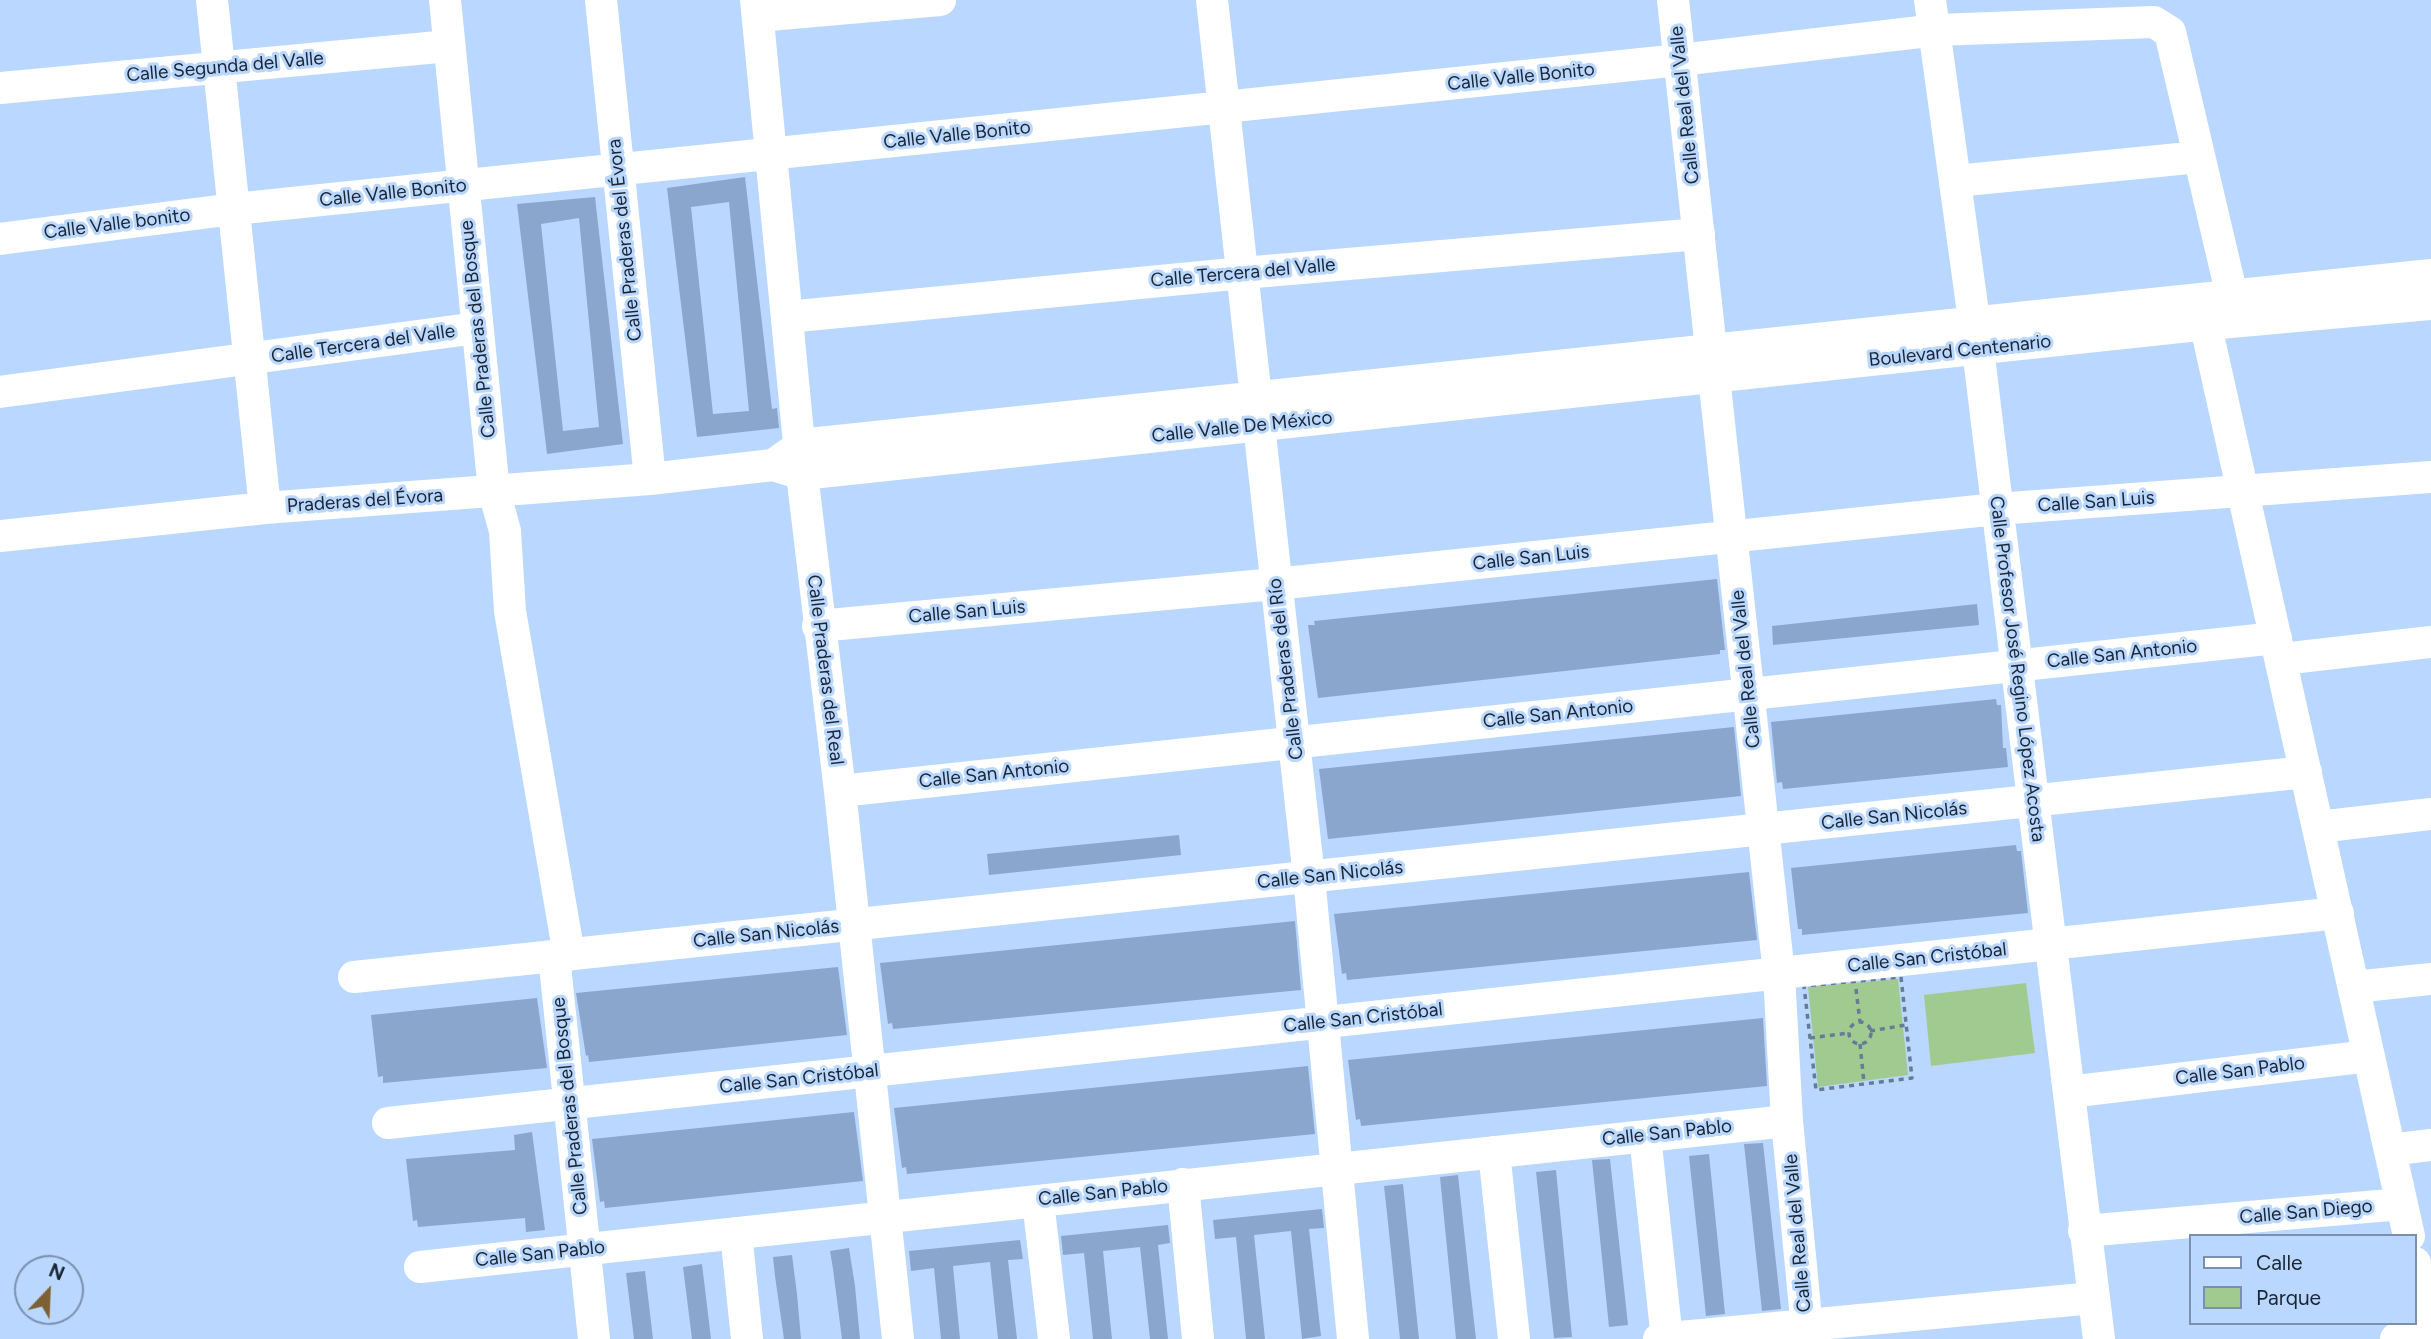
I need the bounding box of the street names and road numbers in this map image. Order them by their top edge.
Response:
street label: Calle Real del Valle [1665,25,1705,185]
street label: Calle Segunda del Valle [125,47,325,87]
street label: Calle Valle Bonito [1446,58,1596,96]
street label: Calle Valle Bonito [882,116,1032,154]
street label: Calle Praderas del Évora [603,138,647,342]
street label: Calle Valle Bonito [318,174,468,212]
street label: Calle Valle bonito [42,204,192,244]
street label: Calle Praderas del Bosque [455,219,501,439]
street label: Calle Tercera del Valle [1150,254,1336,292]
street label: Calle Tercera del Valle [270,320,456,368]
street label: Boulevard Centenario [1868,330,2052,372]
street label: Calle Valle De México [1151,406,1333,448]
street label: Praderas del Évora [286,484,444,518]
street label: Calle San Luis [2037,487,2155,517]
street label: Calle Profesor José Regino López Acosta [1984,495,2050,843]
street label: Calle San Luis [1472,541,1590,575]
street label: Calle Praderas del Real [802,574,848,766]
street label: Calle Praderas del Río [1264,577,1308,761]
street label: Calle Real del Valle [1726,589,1766,749]
street label: Calle San Luis [908,596,1026,628]
street label: Calle San Antonio [2046,635,2198,673]
street label: Calle San Antonio [1482,695,1634,733]
street label: Calle San Antonio [918,755,1070,793]
street label: Calle San Nicolás [1820,797,1968,835]
street label: Calle San Nicolás [1256,856,1404,894]
street label: Calle San Nicolás [692,915,840,953]
street label: Calle San Cristóbal [1846,938,2008,978]
street label: Calle Praderas del Bosque [547,996,593,1216]
street label: Calle San Cristóbal [1282,998,1444,1038]
street label: Calle San Pablo [2174,1052,2306,1090]
street label: Calle San Cristóbal [718,1059,880,1099]
street label: Calle San Pablo [1601,1115,1733,1151]
street label: Calle Real del Valle [1780,1153,1816,1313]
street label: Calle San Pablo [1037,1175,1169,1211]
street label: Calle San Diego [2239,1195,2373,1229]
street label: Calle San Pablo [474,1236,606,1272]

